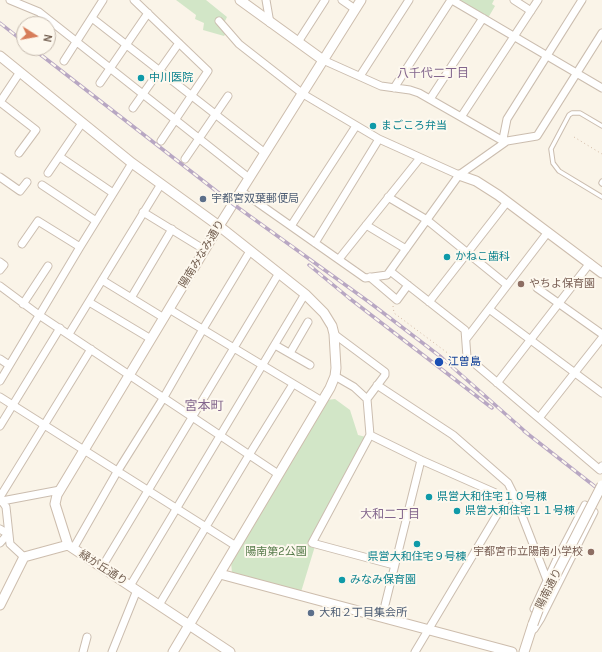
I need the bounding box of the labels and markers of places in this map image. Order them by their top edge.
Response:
place label: 中川医院 [149,71,193,85]
marker: 中川医院 [136,73,146,83]
place label: まごころ弁当 [381,119,447,133]
marker: まごころ弁当 [368,121,378,131]
place label: 宇都宮双葉郵便局 [211,192,299,206]
marker: 宇都宮双葉郵便局 [198,194,208,204]
place label: かねこ歯科 [455,250,510,264]
marker: かねこ歯科 [442,252,452,262]
place label: やちよ保育園 [529,277,595,291]
marker: やちよ保育園 [516,279,526,289]
place label: 江曽島 [448,355,481,369]
marker: 江曽島 [433,356,445,368]
place label: 県営大和住宅１０号棟 [437,490,547,504]
marker: 県営大和住宅１０号棟 [424,492,434,502]
place label: 県営大和住宅１１号棟 [465,504,575,518]
marker: 県営大和住宅１１号棟 [452,506,462,516]
marker: 県営大和住宅９号棟 [412,539,422,549]
place label: 宇都宮市立陽南小学校 [473,545,583,559]
marker: 宇都宮市立陽南小学校 [586,547,596,557]
place label: 県営大和住宅９号棟 [368,550,466,564]
place label: みなみ保育園 [350,573,416,587]
marker: みなみ保育園 [337,575,347,585]
place label: 大和２丁目集会所 [319,606,407,620]
marker: 大和２丁目集会所 [306,608,316,618]

